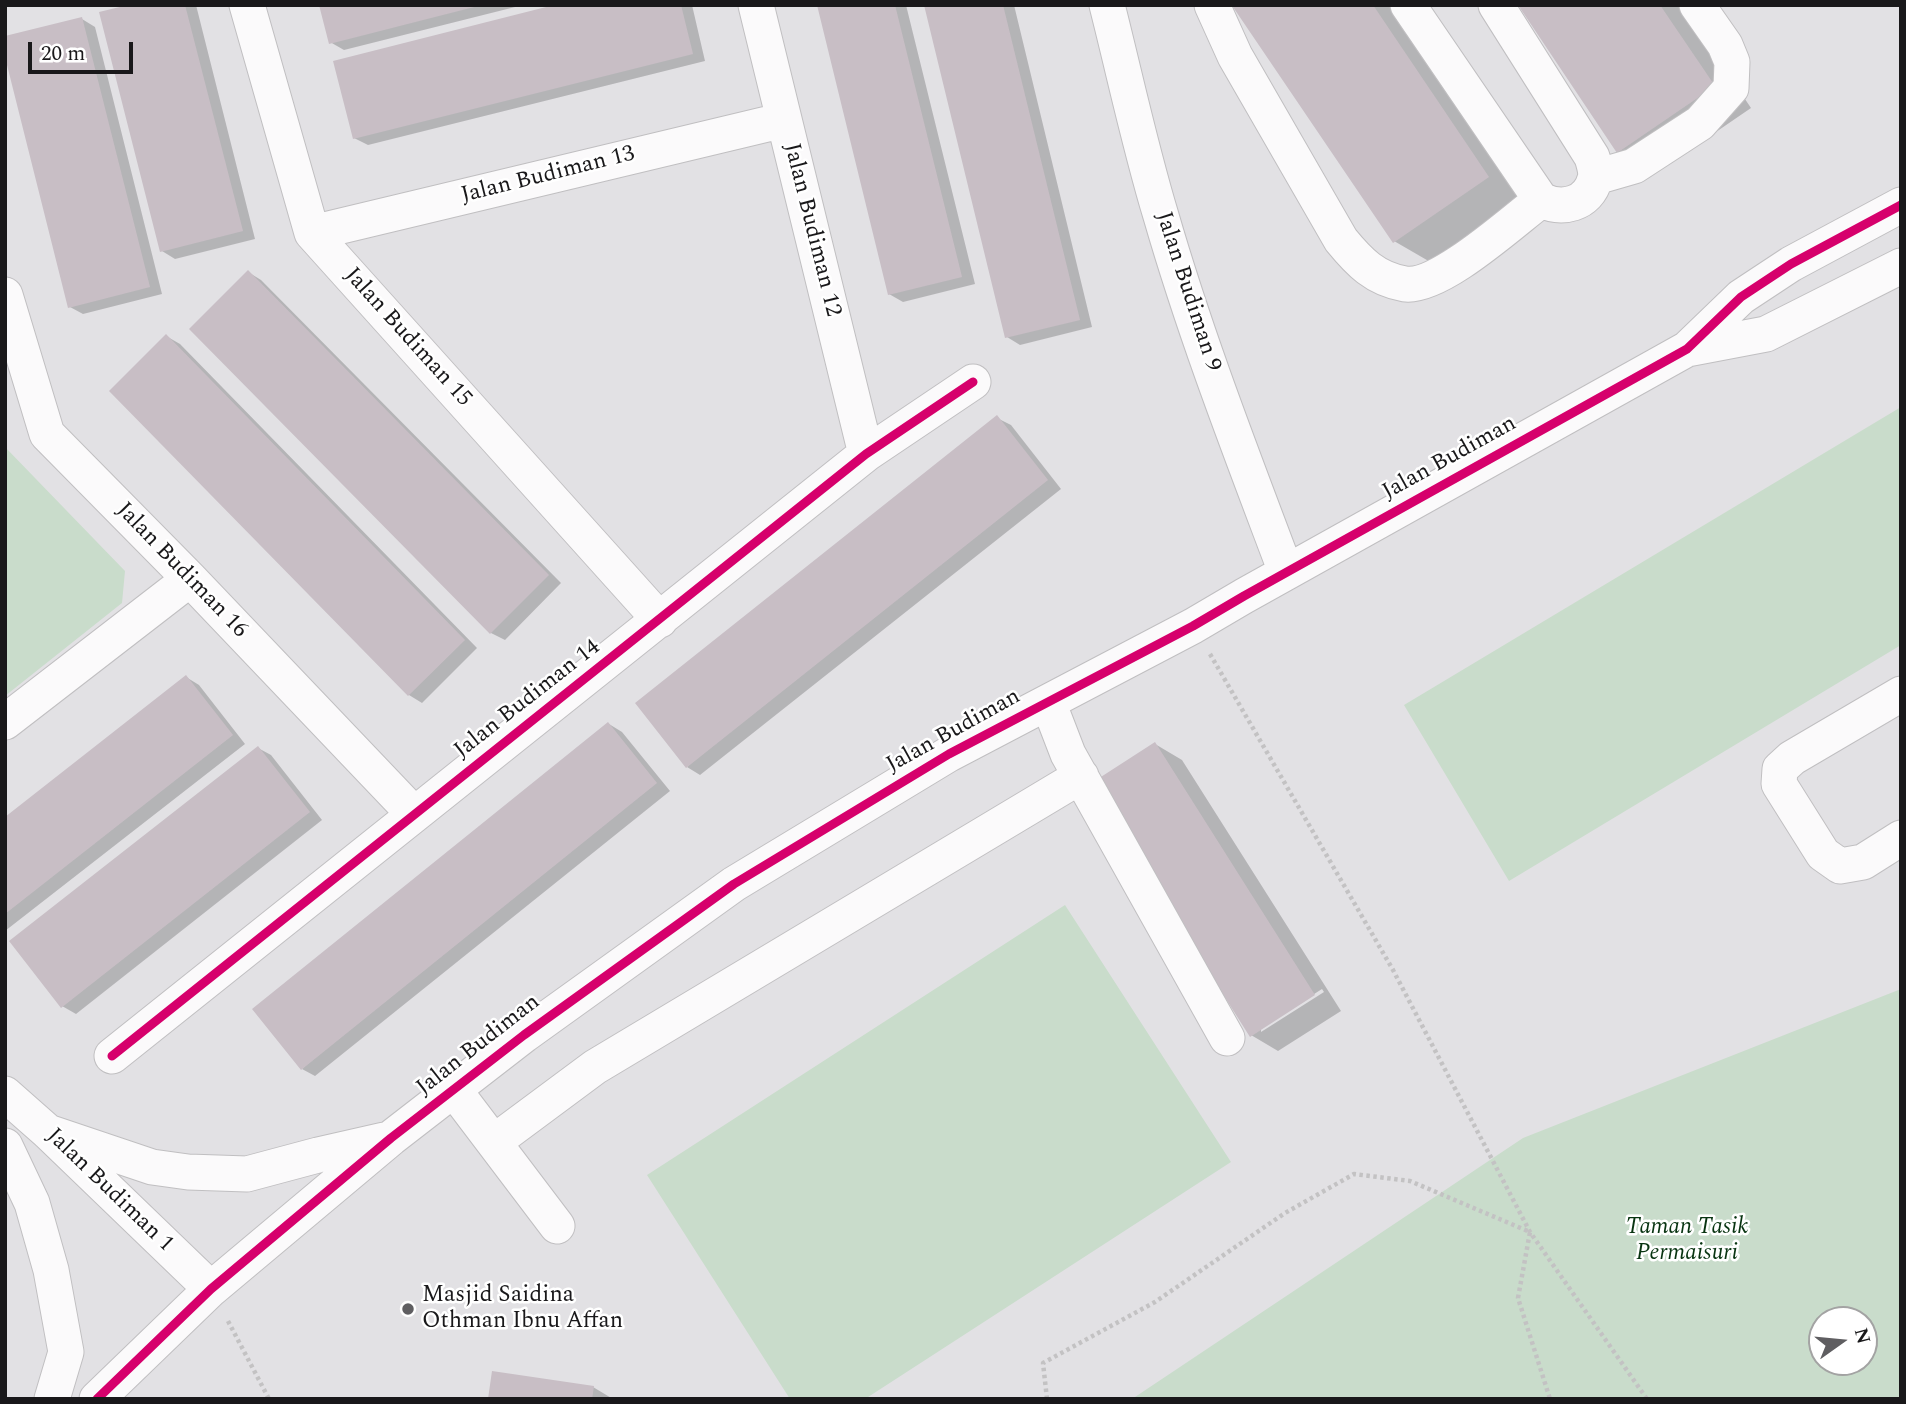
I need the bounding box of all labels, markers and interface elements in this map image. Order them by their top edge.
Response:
scale bar [32,28,136,72]
text: 20 m [41,38,85,70]
street label: Jalan Budiman 12 [776,140,846,320]
street label: Jalan Budiman 13 [458,141,638,211]
street label: Jalan Budiman 9 [1148,209,1226,375]
street label: Jalan Budiman 15 [337,263,477,413]
street label: Jalan Budiman [1378,411,1522,507]
street label: Jalan Budiman 16 [109,498,253,644]
street label: Jalan Budiman 14 [449,634,607,766]
street label: Jalan Budiman [882,684,1026,780]
street label: Jalan Budiman [412,989,546,1103]
street label: Jalan Budiman 1 [40,1123,178,1259]
park label: Taman Tasik Permaisuri [1626,1214,1748,1268]
place label: Masjid Saidina Othman Ibnu Affan [422,1282,623,1336]
marker: Masjid Saidina Othman Ibnu Affan [400,1301,416,1317]
north arrow [1808,1306,1878,1376]
text: N [1846,1325,1878,1347]

